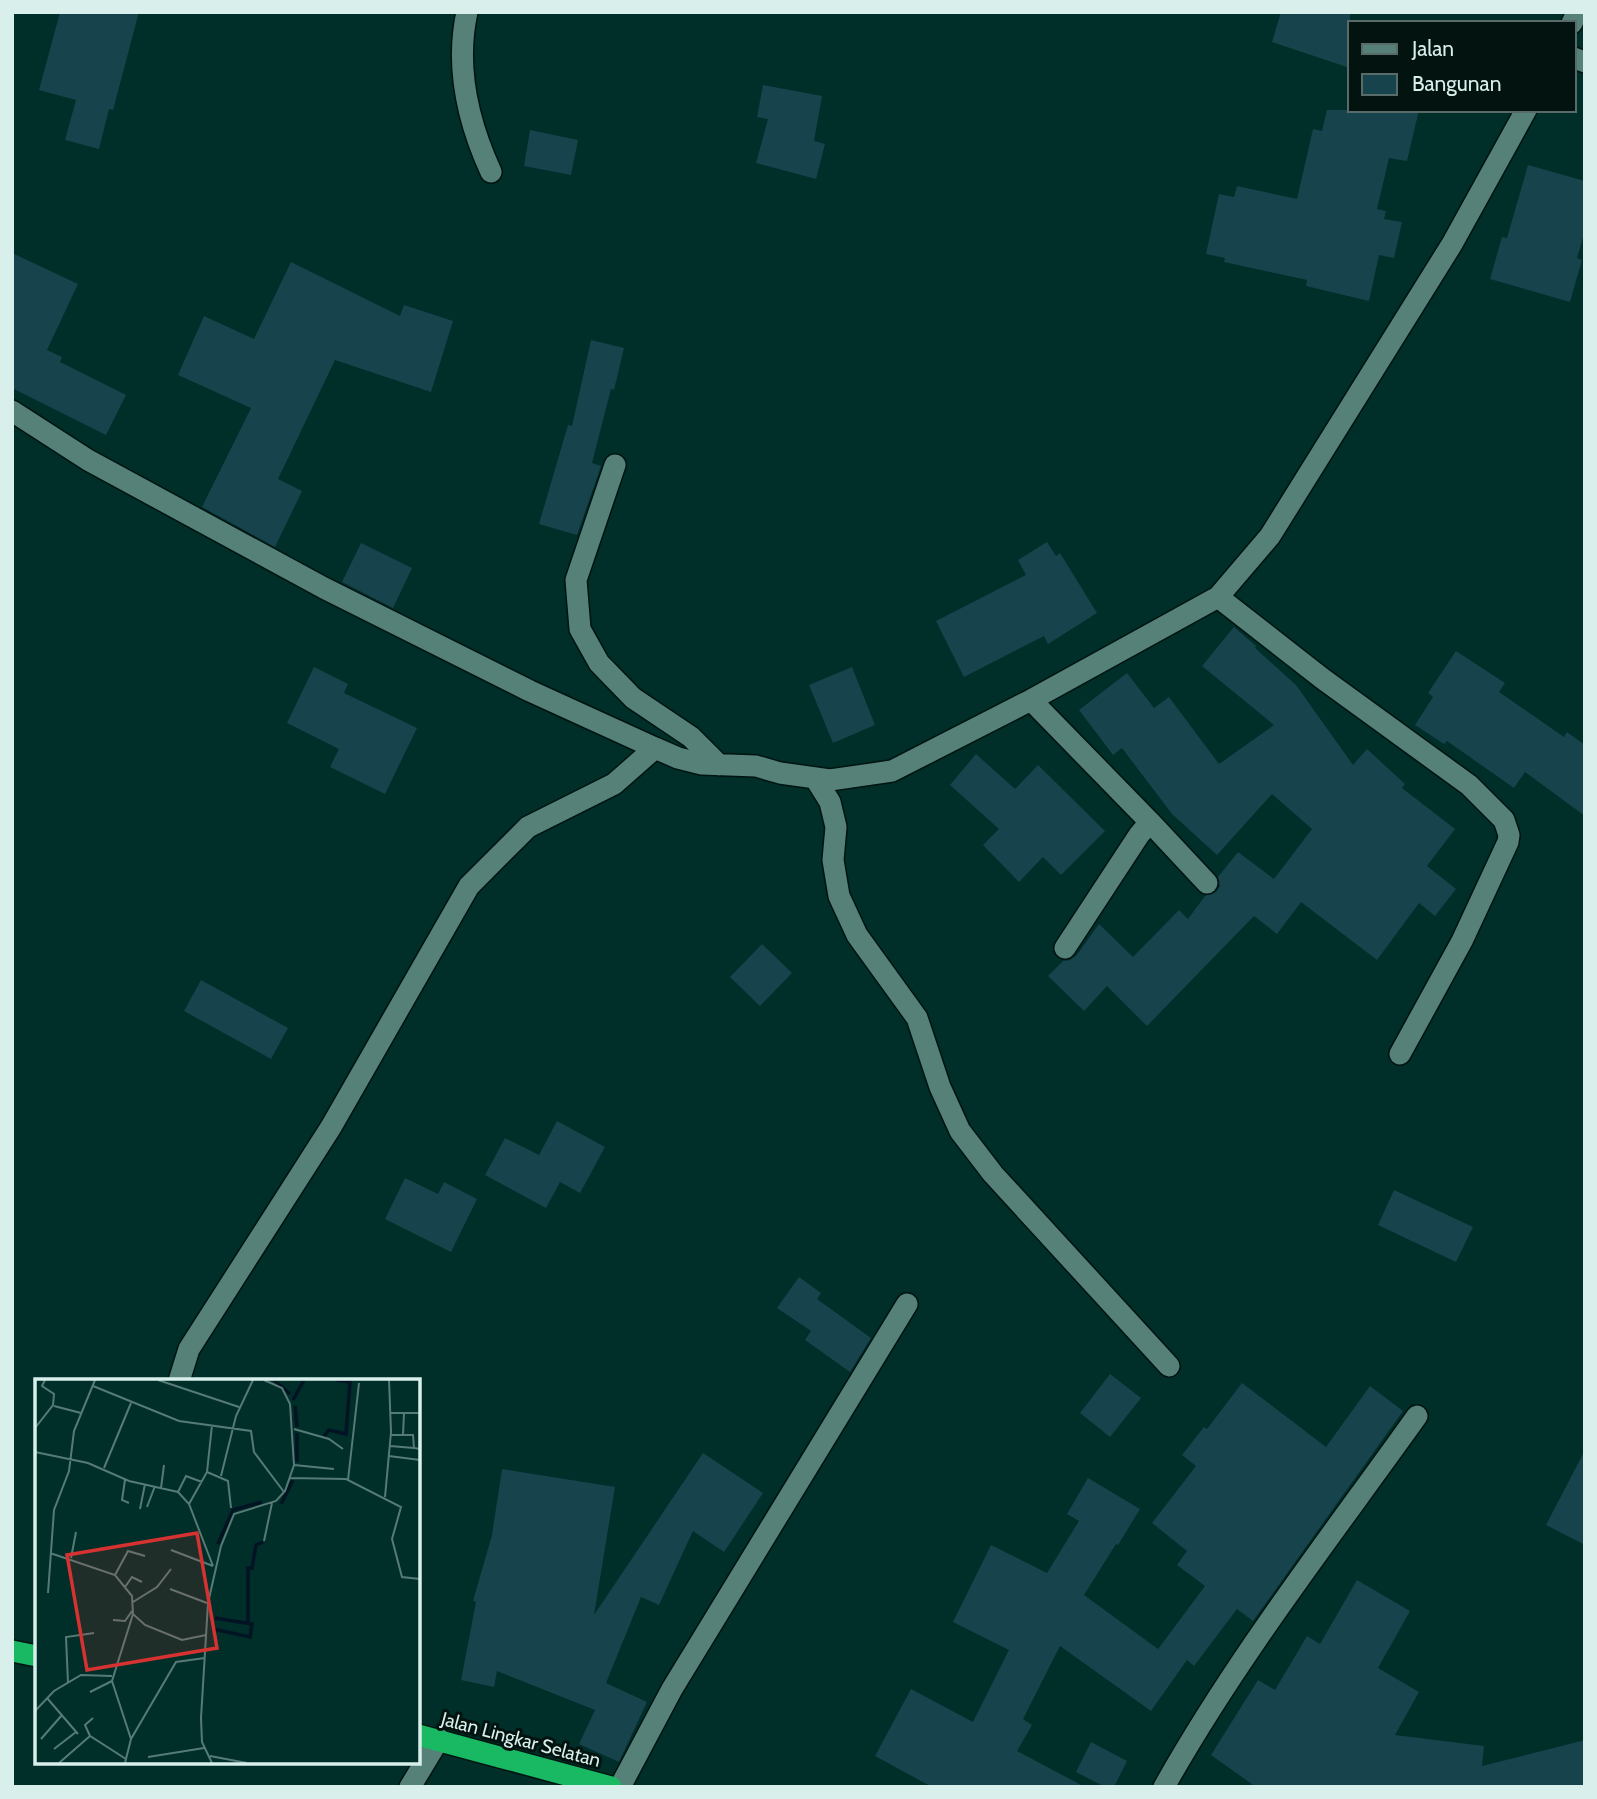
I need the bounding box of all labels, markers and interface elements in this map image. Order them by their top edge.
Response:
legend [1348,21,1576,112]
text: Jalan [1411,36,1454,61]
text: Bangunan [1412,71,1501,96]
inset map [35,1379,420,1764]
street label: Jalan Lingkar Selatan [438,1707,603,1772]

